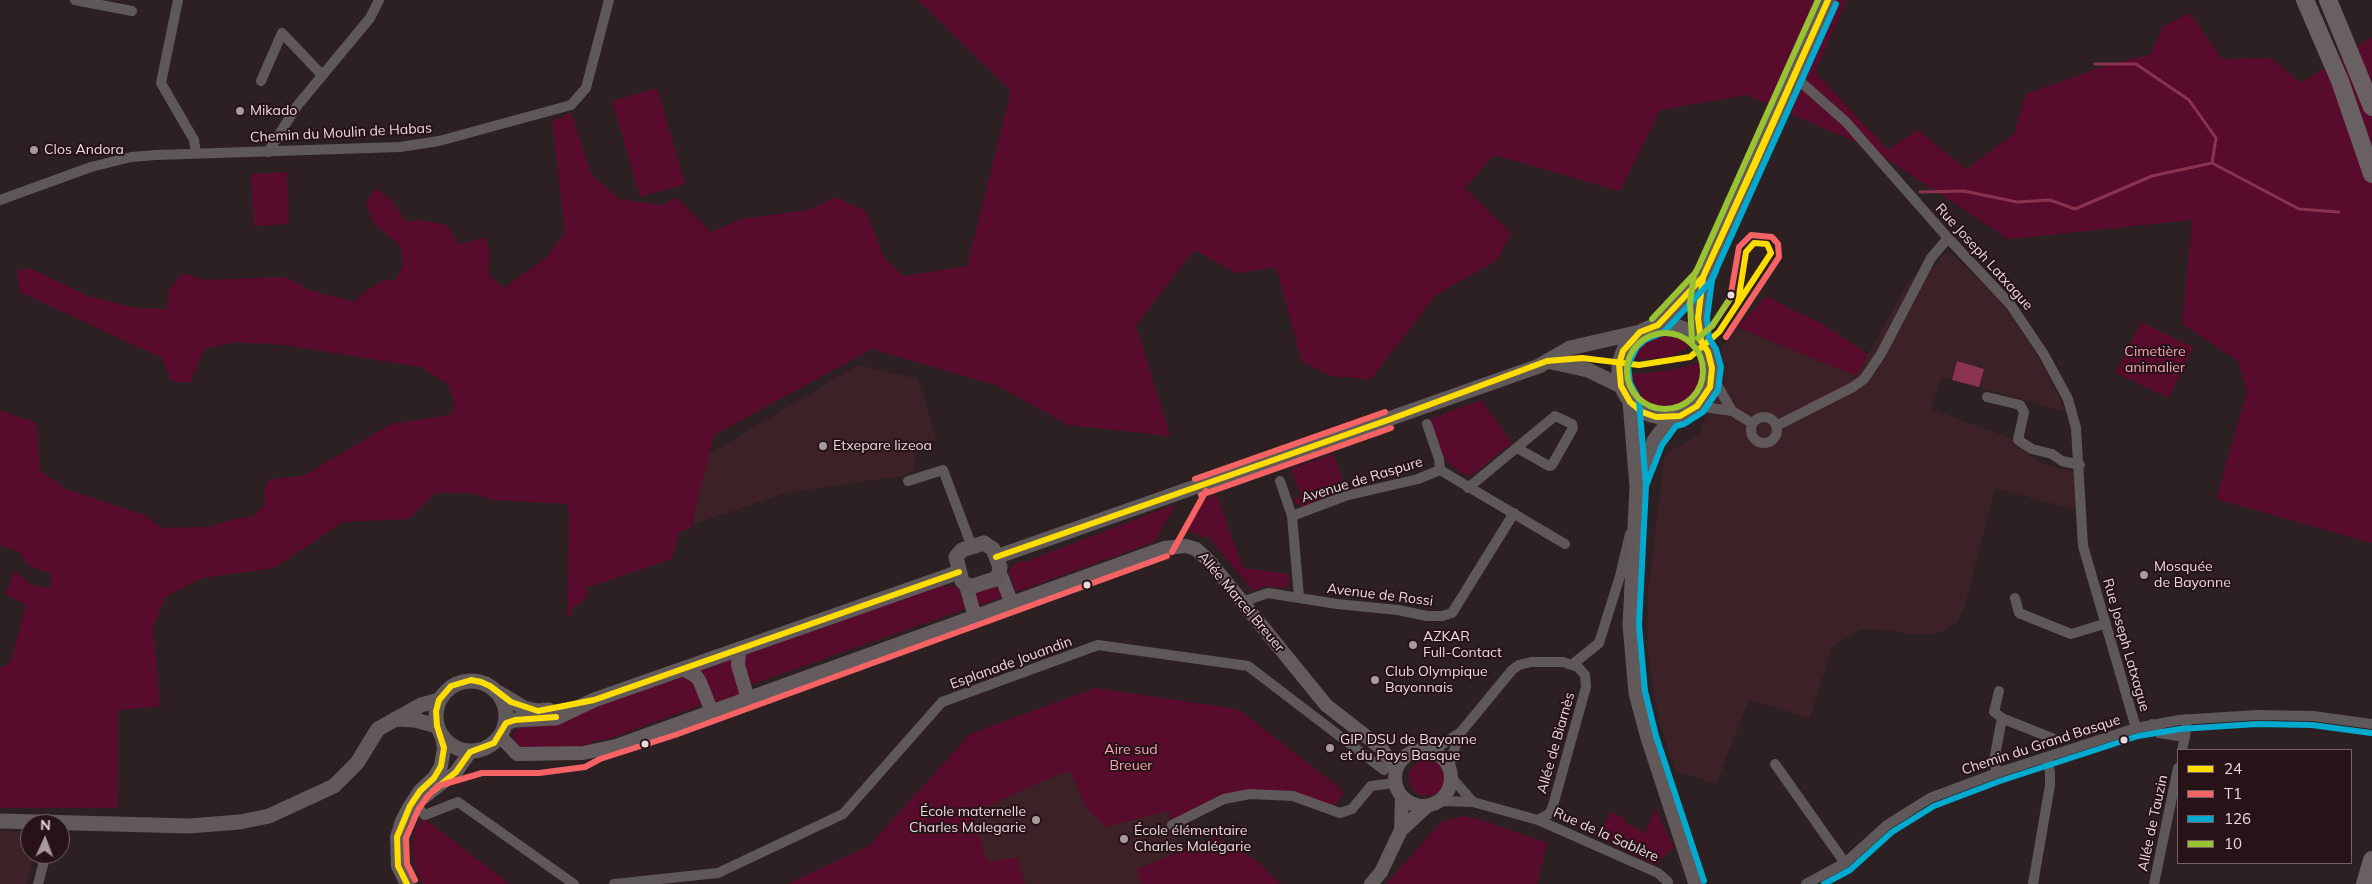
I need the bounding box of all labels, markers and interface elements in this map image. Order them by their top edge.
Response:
place label: Mikado [250,103,297,119]
marker: Mikado [234,105,246,117]
street label: Chemin du Moulin de Habas [250,120,432,146]
place label: Clos Andora [44,142,124,158]
marker: Clos Andora [28,144,40,156]
street label: Rue Joseph Latxague [1932,200,2036,314]
unlabelled marker [1726,290,1736,300]
park label: Cimetière animalier [2124,344,2186,377]
place label: Etxepare lizeoa [833,438,932,454]
marker: Etxepare lizeoa [817,440,829,452]
street label: Avenue de Raspure [1299,454,1425,506]
street label: Allée Marcel Breuer [1194,549,1288,655]
place label: Mosquée de Bayonne [2154,559,2231,592]
marker: Mosquée de Bayonne [2138,569,2150,581]
street label: Rue Joseph Latxague [2099,577,2153,713]
unlabelled marker [1082,580,1092,590]
street label: Avenue de Rossi [1326,580,1434,610]
place label: AZKAR Full-Contact [1423,629,1502,662]
street label: Esplanade Jouandin [948,633,1074,693]
marker: AZKAR Full-Contact [1407,639,1419,651]
place label: Club Olympique Bayonnais [1385,664,1488,696]
marker: Club Olympique Bayonnais [1369,674,1381,686]
street label: Allée de Biarnès [1534,690,1578,796]
street label: Chemin du Grand Basque [1960,711,2122,779]
place label: GIP DSU de Bayonne et du Pays Basque [1340,732,1477,764]
unlabelled marker [2119,735,2129,745]
unlabelled marker [640,739,650,749]
park label: Aire sud Breuer [1104,742,1158,774]
marker: GIP DSU de Bayonne et du Pays Basque [1324,742,1336,754]
legend [2177,749,2352,864]
text: 24 [2224,759,2242,778]
street label: Allée de Tauzin [2135,773,2171,873]
text: T1 [2224,784,2242,803]
place label: École maternelle Charles Malegarie [909,804,1026,836]
street label: Rue de la Sablère [1551,804,1661,866]
text: 126 [2224,809,2251,828]
north arrow [20,814,70,864]
marker: École maternelle Charles Malegarie [1030,814,1042,826]
text: N [40,816,51,834]
place label: École élémentaire Charles Malégarie [1134,823,1251,856]
marker: École élémentaire Charles Malégarie [1118,833,1130,845]
text: 10 [2224,834,2242,853]

